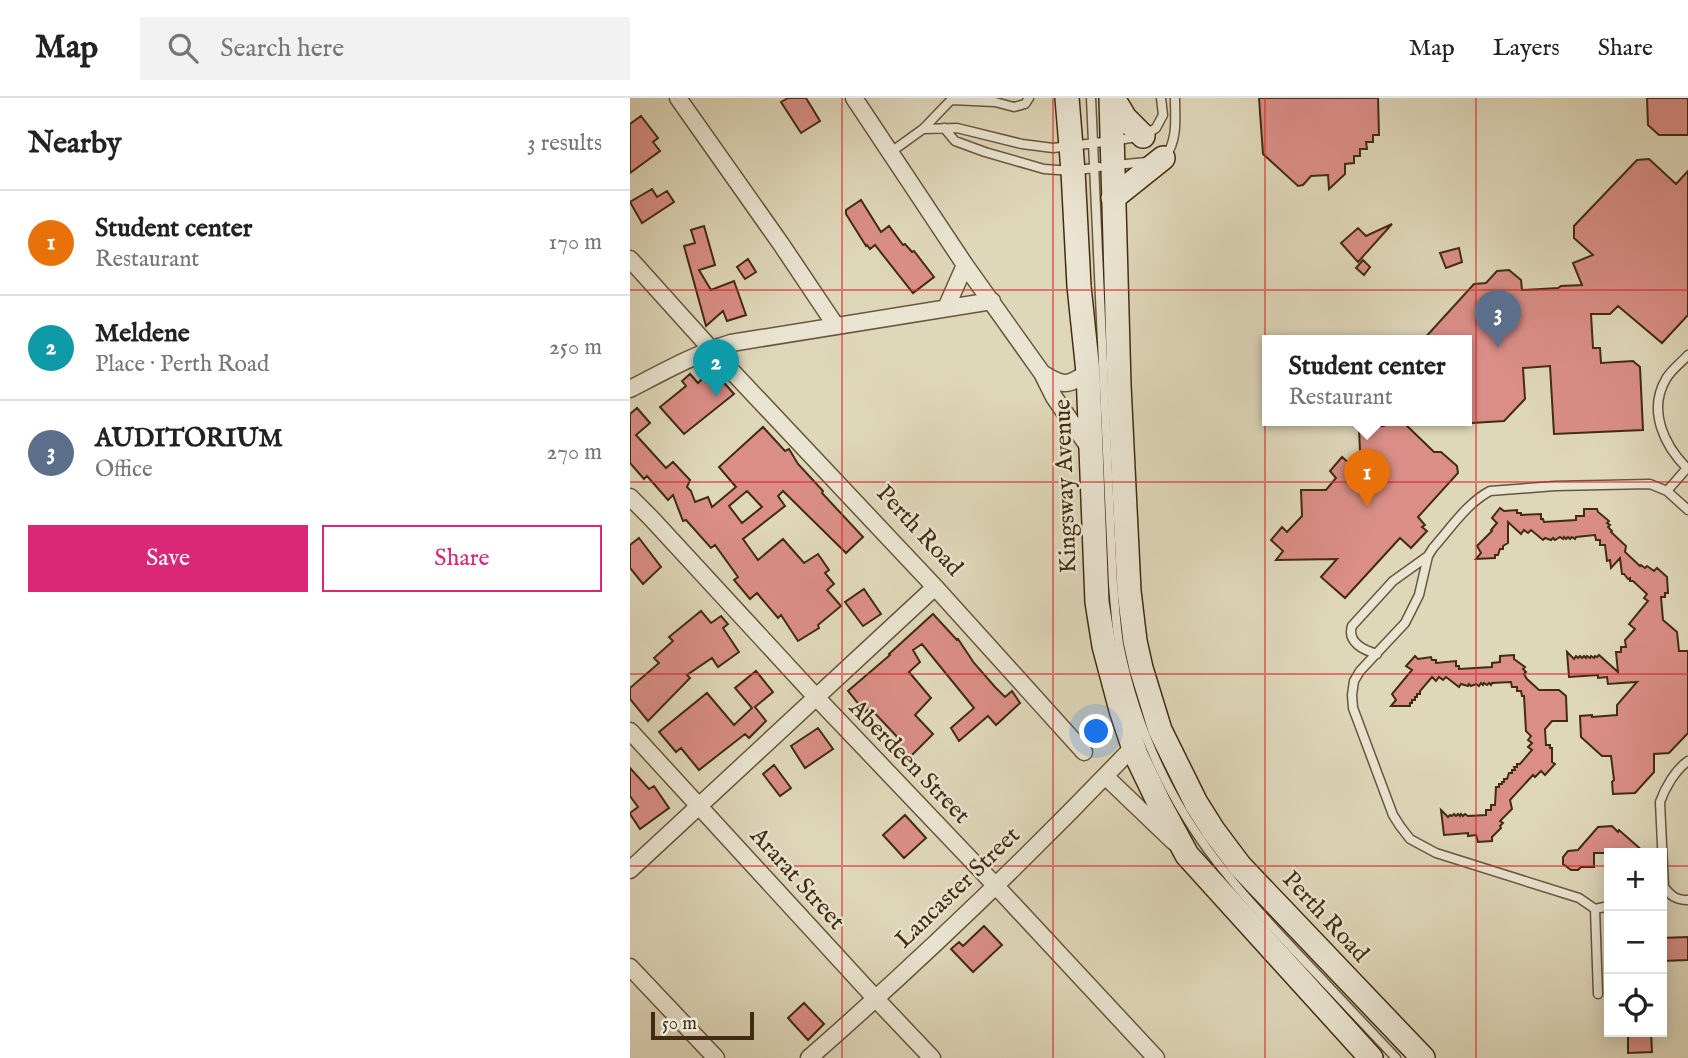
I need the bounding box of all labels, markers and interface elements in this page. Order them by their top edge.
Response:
search box [140,17,630,80]
text: Map [35,27,98,69]
icon: search [164,29,202,67]
text: Search here [220,32,344,65]
text: Map [1409,33,1455,64]
text: Layers [1493,33,1560,64]
text: Share [1598,33,1653,64]
text: Nearby [28,125,121,163]
text: 3 results [527,129,602,158]
text: Student center [95,212,252,245]
text: 1 [47,228,55,257]
text: 170 m [549,228,602,257]
text: Restaurant [95,245,199,274]
pin: 3 [1475,290,1521,348]
text: Meldene [95,317,190,350]
text: 2 [46,333,56,362]
text: 250 m [549,333,602,362]
popup [1262,335,1472,426]
pin: 2 [693,339,739,397]
text: Place · Perth Road [95,350,269,379]
text: Student center [1288,350,1446,383]
text: Restaurant [1288,383,1393,412]
street label: Kingsway Avenue [1047,398,1085,574]
text: AUDITORIUM [95,422,283,455]
text: 3 [47,438,55,467]
text: 270 m [547,438,602,467]
pin: 1 [1344,449,1390,507]
text: Office [95,455,152,484]
street label: Perth Road [869,479,969,583]
button: Save [28,525,308,592]
button: Share [322,525,602,592]
street label: Aberdeen Street [841,692,976,831]
your location [1079,714,1113,748]
street label: Ararat Street [742,820,851,937]
street label: Lancaster Street [889,820,1027,956]
map controls [1604,848,1667,1037]
button: + [1604,848,1667,911]
street label: Perth Road [1275,865,1375,969]
button: − [1604,911,1667,974]
button: locate [1604,974,1667,1037]
scale bar [651,1009,754,1041]
text: 50 m [662,1012,697,1036]

